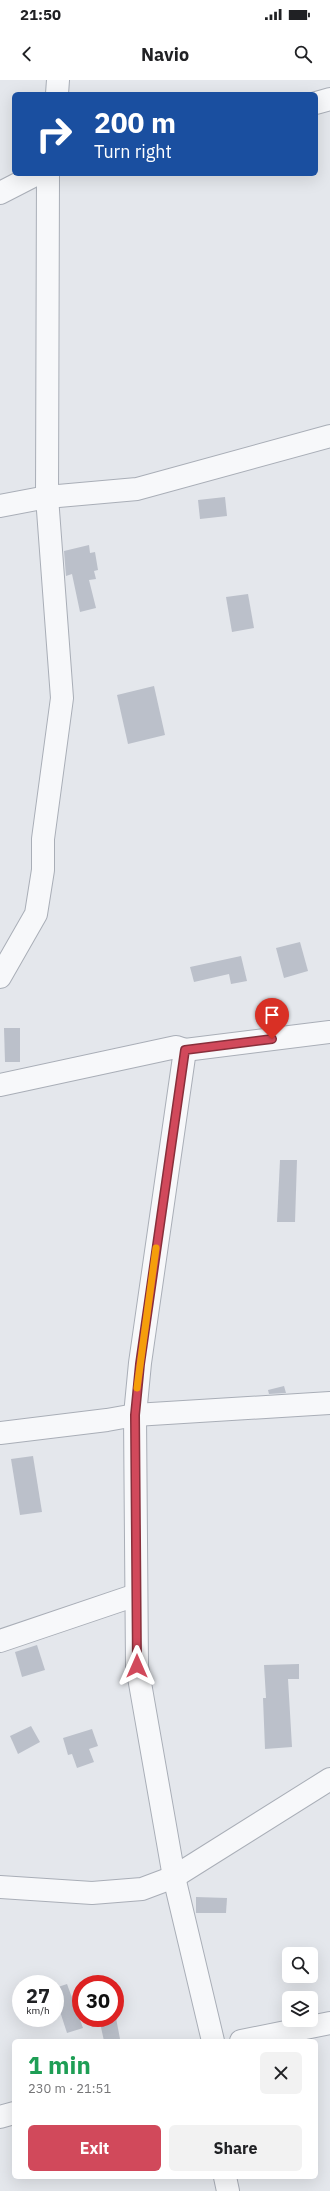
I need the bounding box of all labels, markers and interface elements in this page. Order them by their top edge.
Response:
text: 21:50 [20,5,61,24]
icon: back [16,43,38,65]
text: Navio [141,43,189,66]
icon: search [292,43,314,65]
text: 200 m [94,104,176,141]
icon: right [28,108,80,160]
text: Turn right [94,140,172,163]
pin [255,998,289,1039]
icon: arrive [261,1004,283,1026]
position arrow [116,1645,158,1687]
map controls [282,1947,318,2027]
button: search [282,1947,318,1983]
speed limit sign: 30 [72,1975,124,2027]
text: 27 [26,1982,50,2009]
button: layers [282,1991,318,2027]
text: km/h [26,2004,50,2017]
text: 1 min [28,2049,91,2081]
button: close [260,2052,302,2094]
text: 230 m · 21:51 [28,2080,111,2097]
button: Exit [28,2125,161,2171]
button: Share [169,2125,302,2171]

